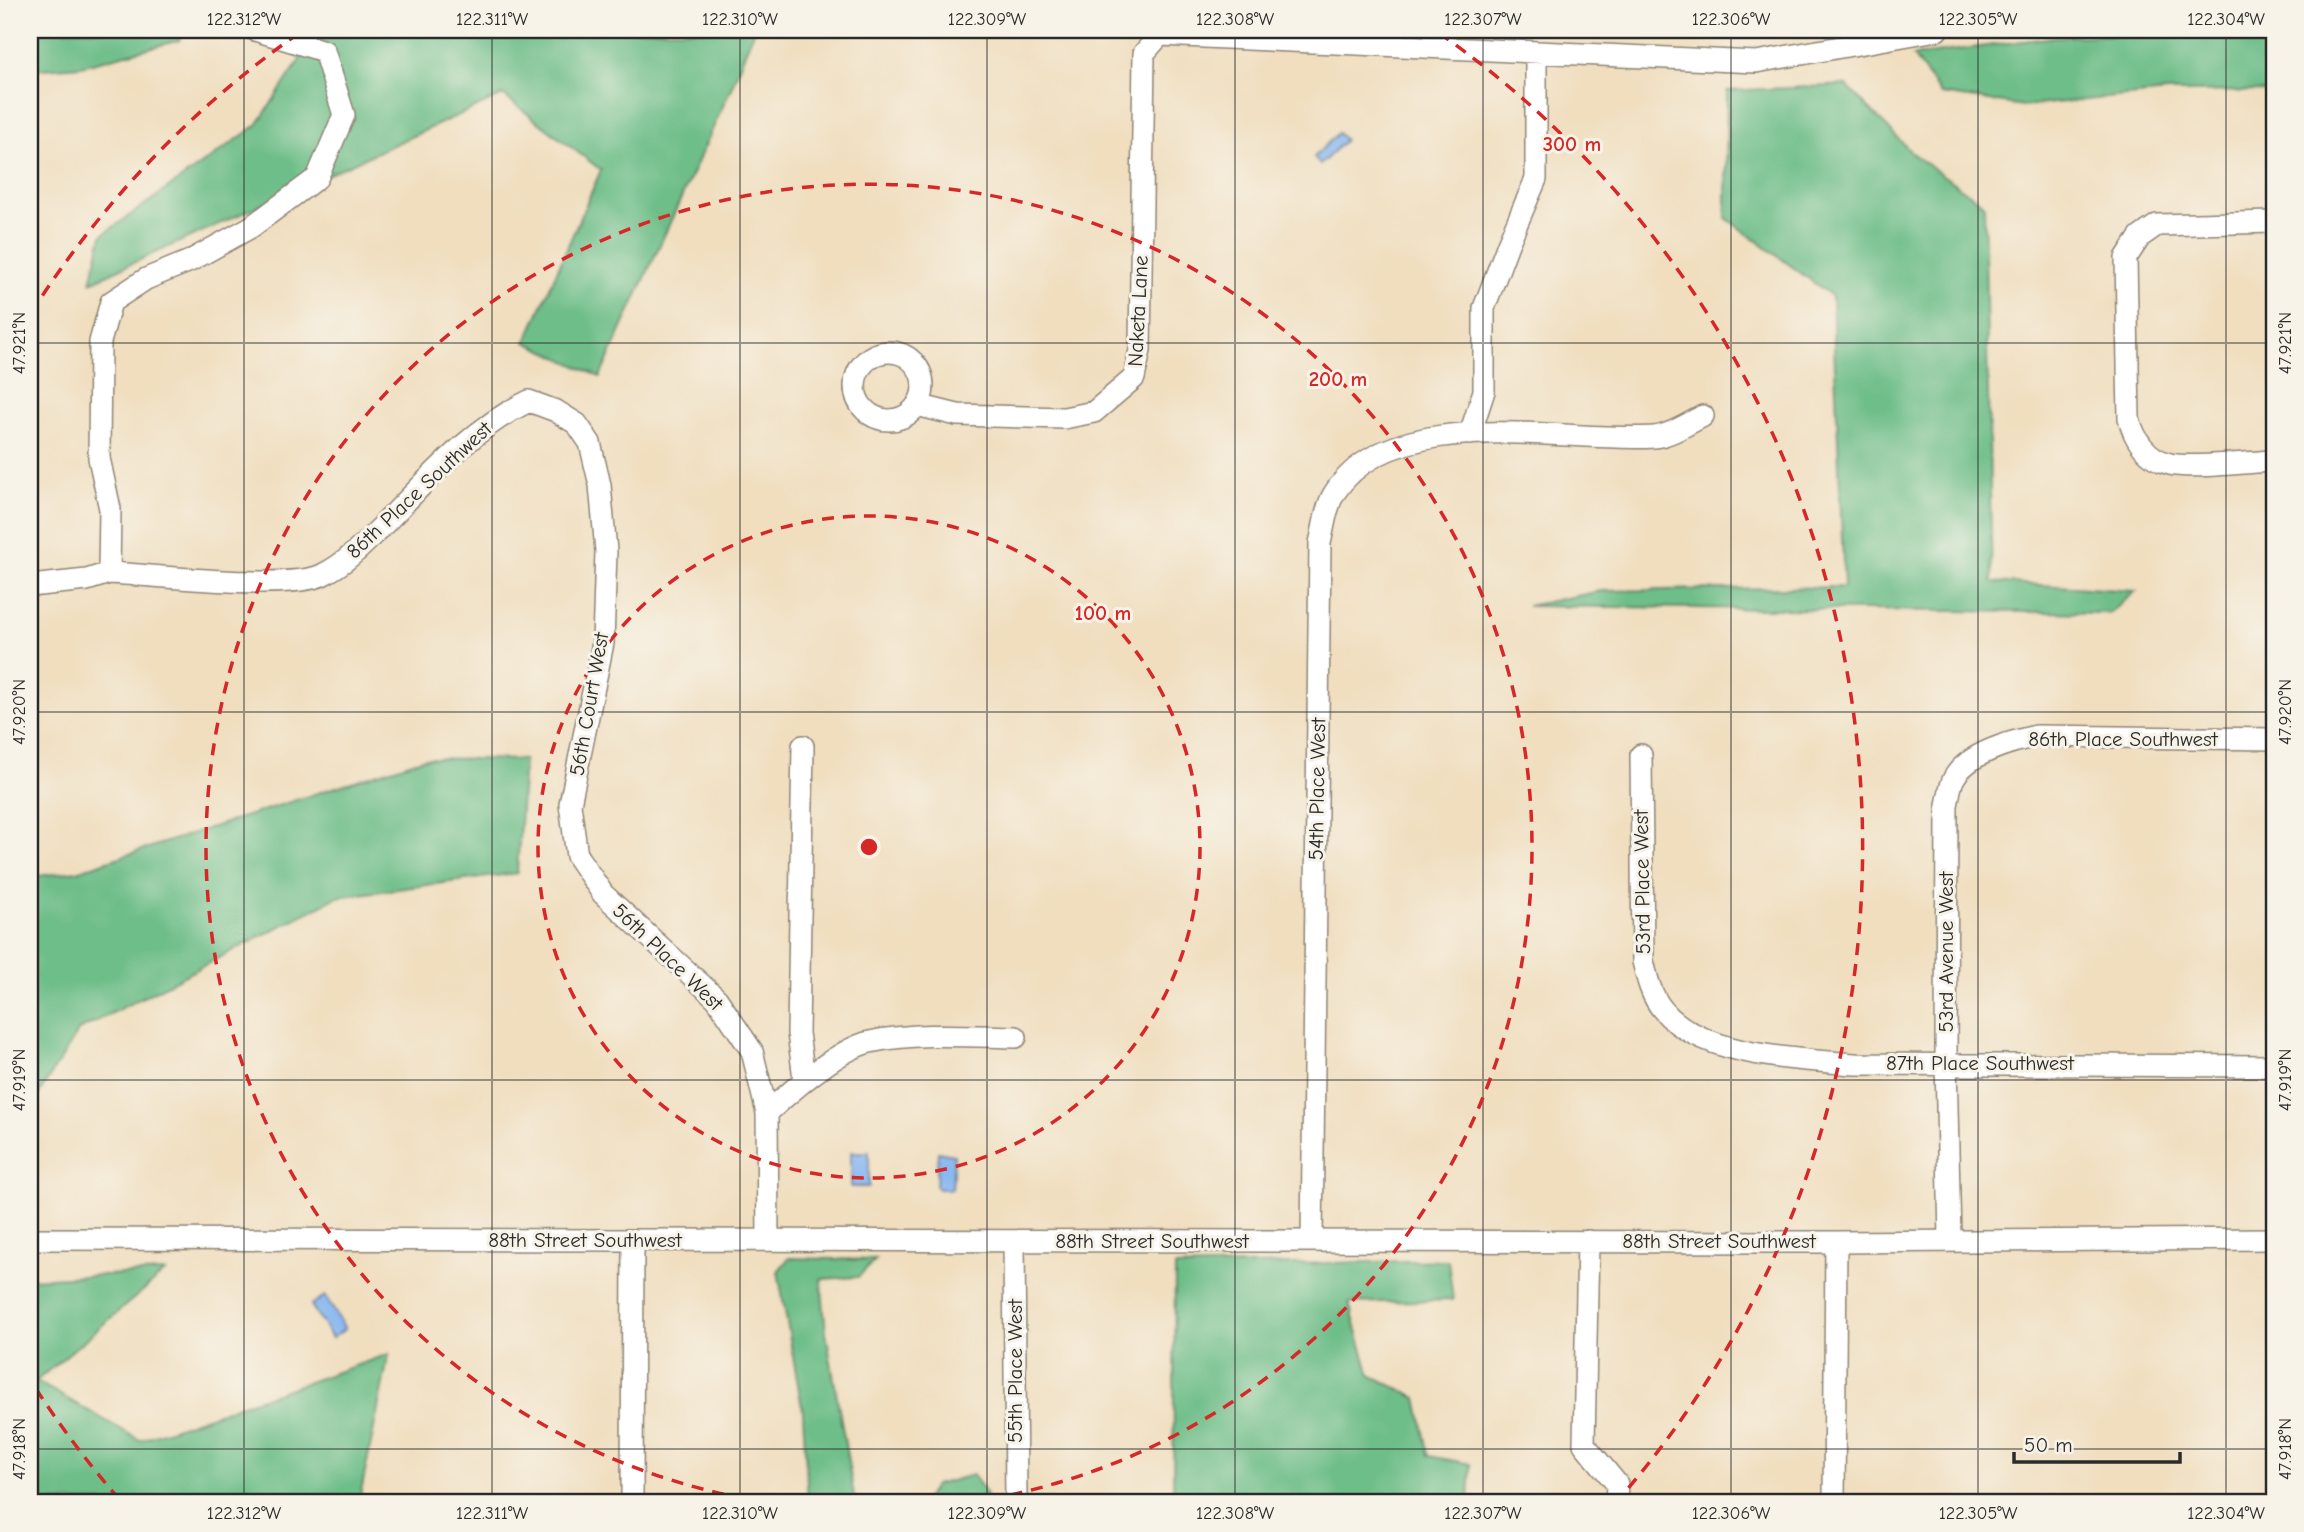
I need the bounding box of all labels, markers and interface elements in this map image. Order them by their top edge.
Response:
text: 122.312°W [207,9,282,30]
text: 122.311°W [456,9,528,30]
text: 122.310°W [702,9,778,30]
text: 122.309°W [948,9,1027,30]
text: 122.308°W [1196,9,1274,30]
text: 122.307°W [1444,9,1522,30]
text: 122.306°W [1692,9,1771,30]
text: 122.305°W [1939,9,2018,30]
text: 122.304°W [2187,9,2265,30]
text: 300 m [1543,132,1601,156]
street label: Naketa Lane [1123,255,1153,367]
text: 47.921°N [9,312,30,374]
text: 47.921°N [2275,312,2296,374]
text: 200 m [1309,367,1367,391]
street label: 86th Place Southwest [342,416,497,563]
text: 100 m [1075,601,1131,625]
street label: 56th Court West [565,629,614,778]
text: 47.920°N [9,679,30,745]
text: 47.920°N [2275,679,2296,745]
street label: 54th Place West [1304,716,1330,861]
street label: 86th Place Southwest [2028,727,2219,751]
street label: 53rd Place West [1629,808,1655,955]
centre of rings [857,835,881,859]
street label: 53rd Avenue West [1934,871,1958,1032]
street label: 56th Place West [608,898,729,1016]
text: 47.919°N [9,1049,30,1111]
text: 47.919°N [2275,1049,2296,1111]
street label: 87th Place Southwest [1886,1051,2075,1075]
street label: 88th Street Southwest [488,1228,683,1252]
street label: 88th Street Southwest [1055,1229,1250,1253]
street label: 88th Street Southwest [1622,1229,1817,1253]
street label: 55th Place West [1003,1298,1027,1443]
text: 47.918°N [9,1418,30,1480]
text: 47.918°N [2275,1418,2296,1480]
scale bar [2014,1420,2180,1464]
text: 50 m [2024,1433,2073,1457]
text: 122.312°W [207,1503,282,1524]
text: 122.311°W [456,1503,528,1524]
text: 122.310°W [702,1503,778,1524]
text: 122.309°W [948,1503,1027,1524]
text: 122.308°W [1196,1503,1274,1524]
text: 122.307°W [1444,1503,1522,1524]
text: 122.306°W [1692,1503,1771,1524]
text: 122.305°W [1939,1503,2018,1524]
text: 122.304°W [2187,1503,2265,1524]

